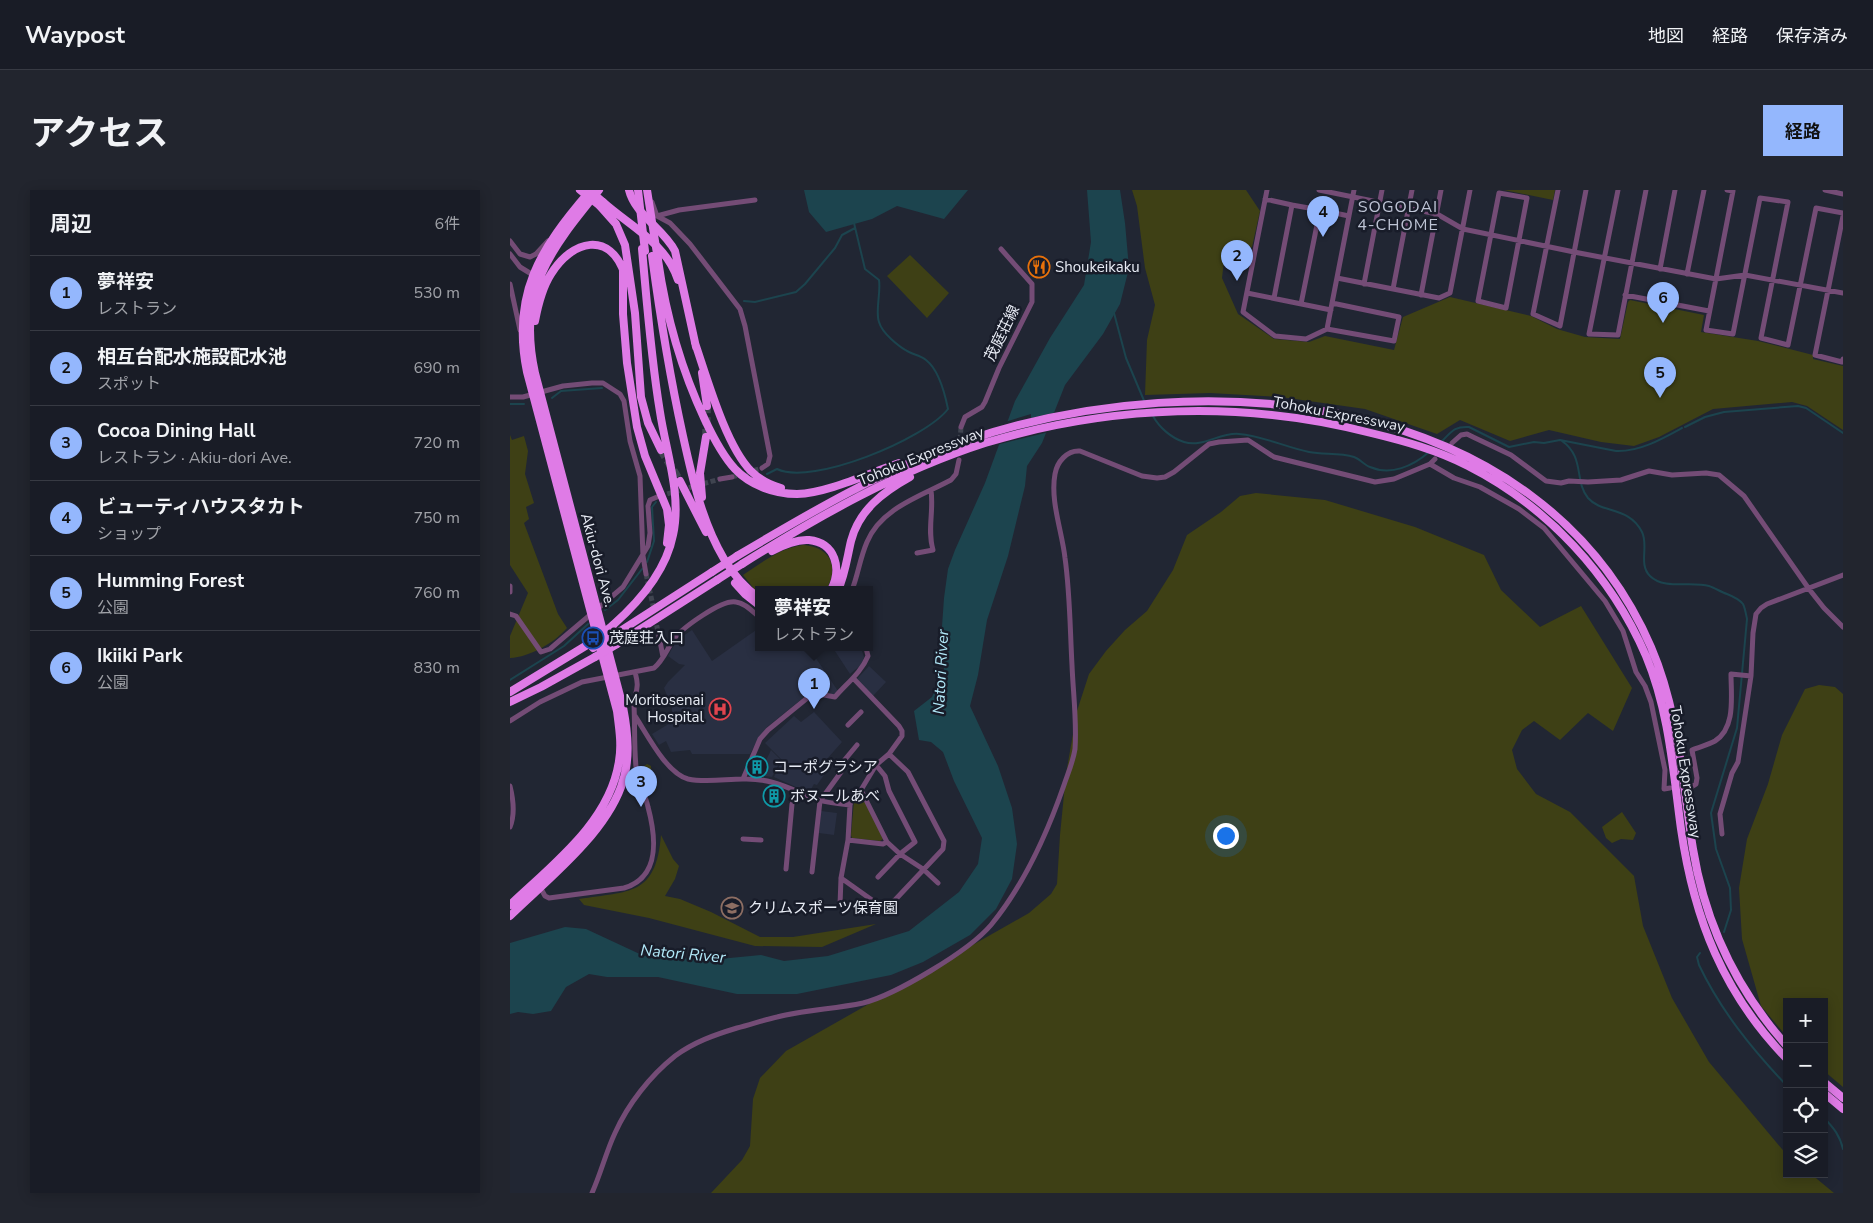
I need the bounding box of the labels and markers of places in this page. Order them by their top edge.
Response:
pin: 4 [1307,196,1339,237]
pin: 2 [1221,240,1253,281]
restaurant icon: Shoukeikaku [1027,255,1051,279]
place label: Shoukeikaku [1055,257,1140,277]
pin: 6 [1647,282,1679,323]
pin: 5 [1644,357,1676,398]
bus stop icon: 茂庭荘入口 [581,626,605,650]
place label: 茂庭荘入口 [609,628,684,648]
pin: 1 [798,668,830,709]
place label: Moritosenai Hospital [625,690,705,727]
hospital icon: Moritosenai Hospital [708,697,732,721]
building icon: コーポグラシア [745,755,769,779]
place label: コーポグラシア [773,757,878,777]
pin: 3 [625,766,657,807]
building icon: ボヌールあべ [762,784,786,808]
place label: ボヌールあべ [790,786,880,806]
school or university icon: クリムスポーツ保育園 [720,896,744,920]
place label: クリムスポーツ保育園 [748,898,898,918]

